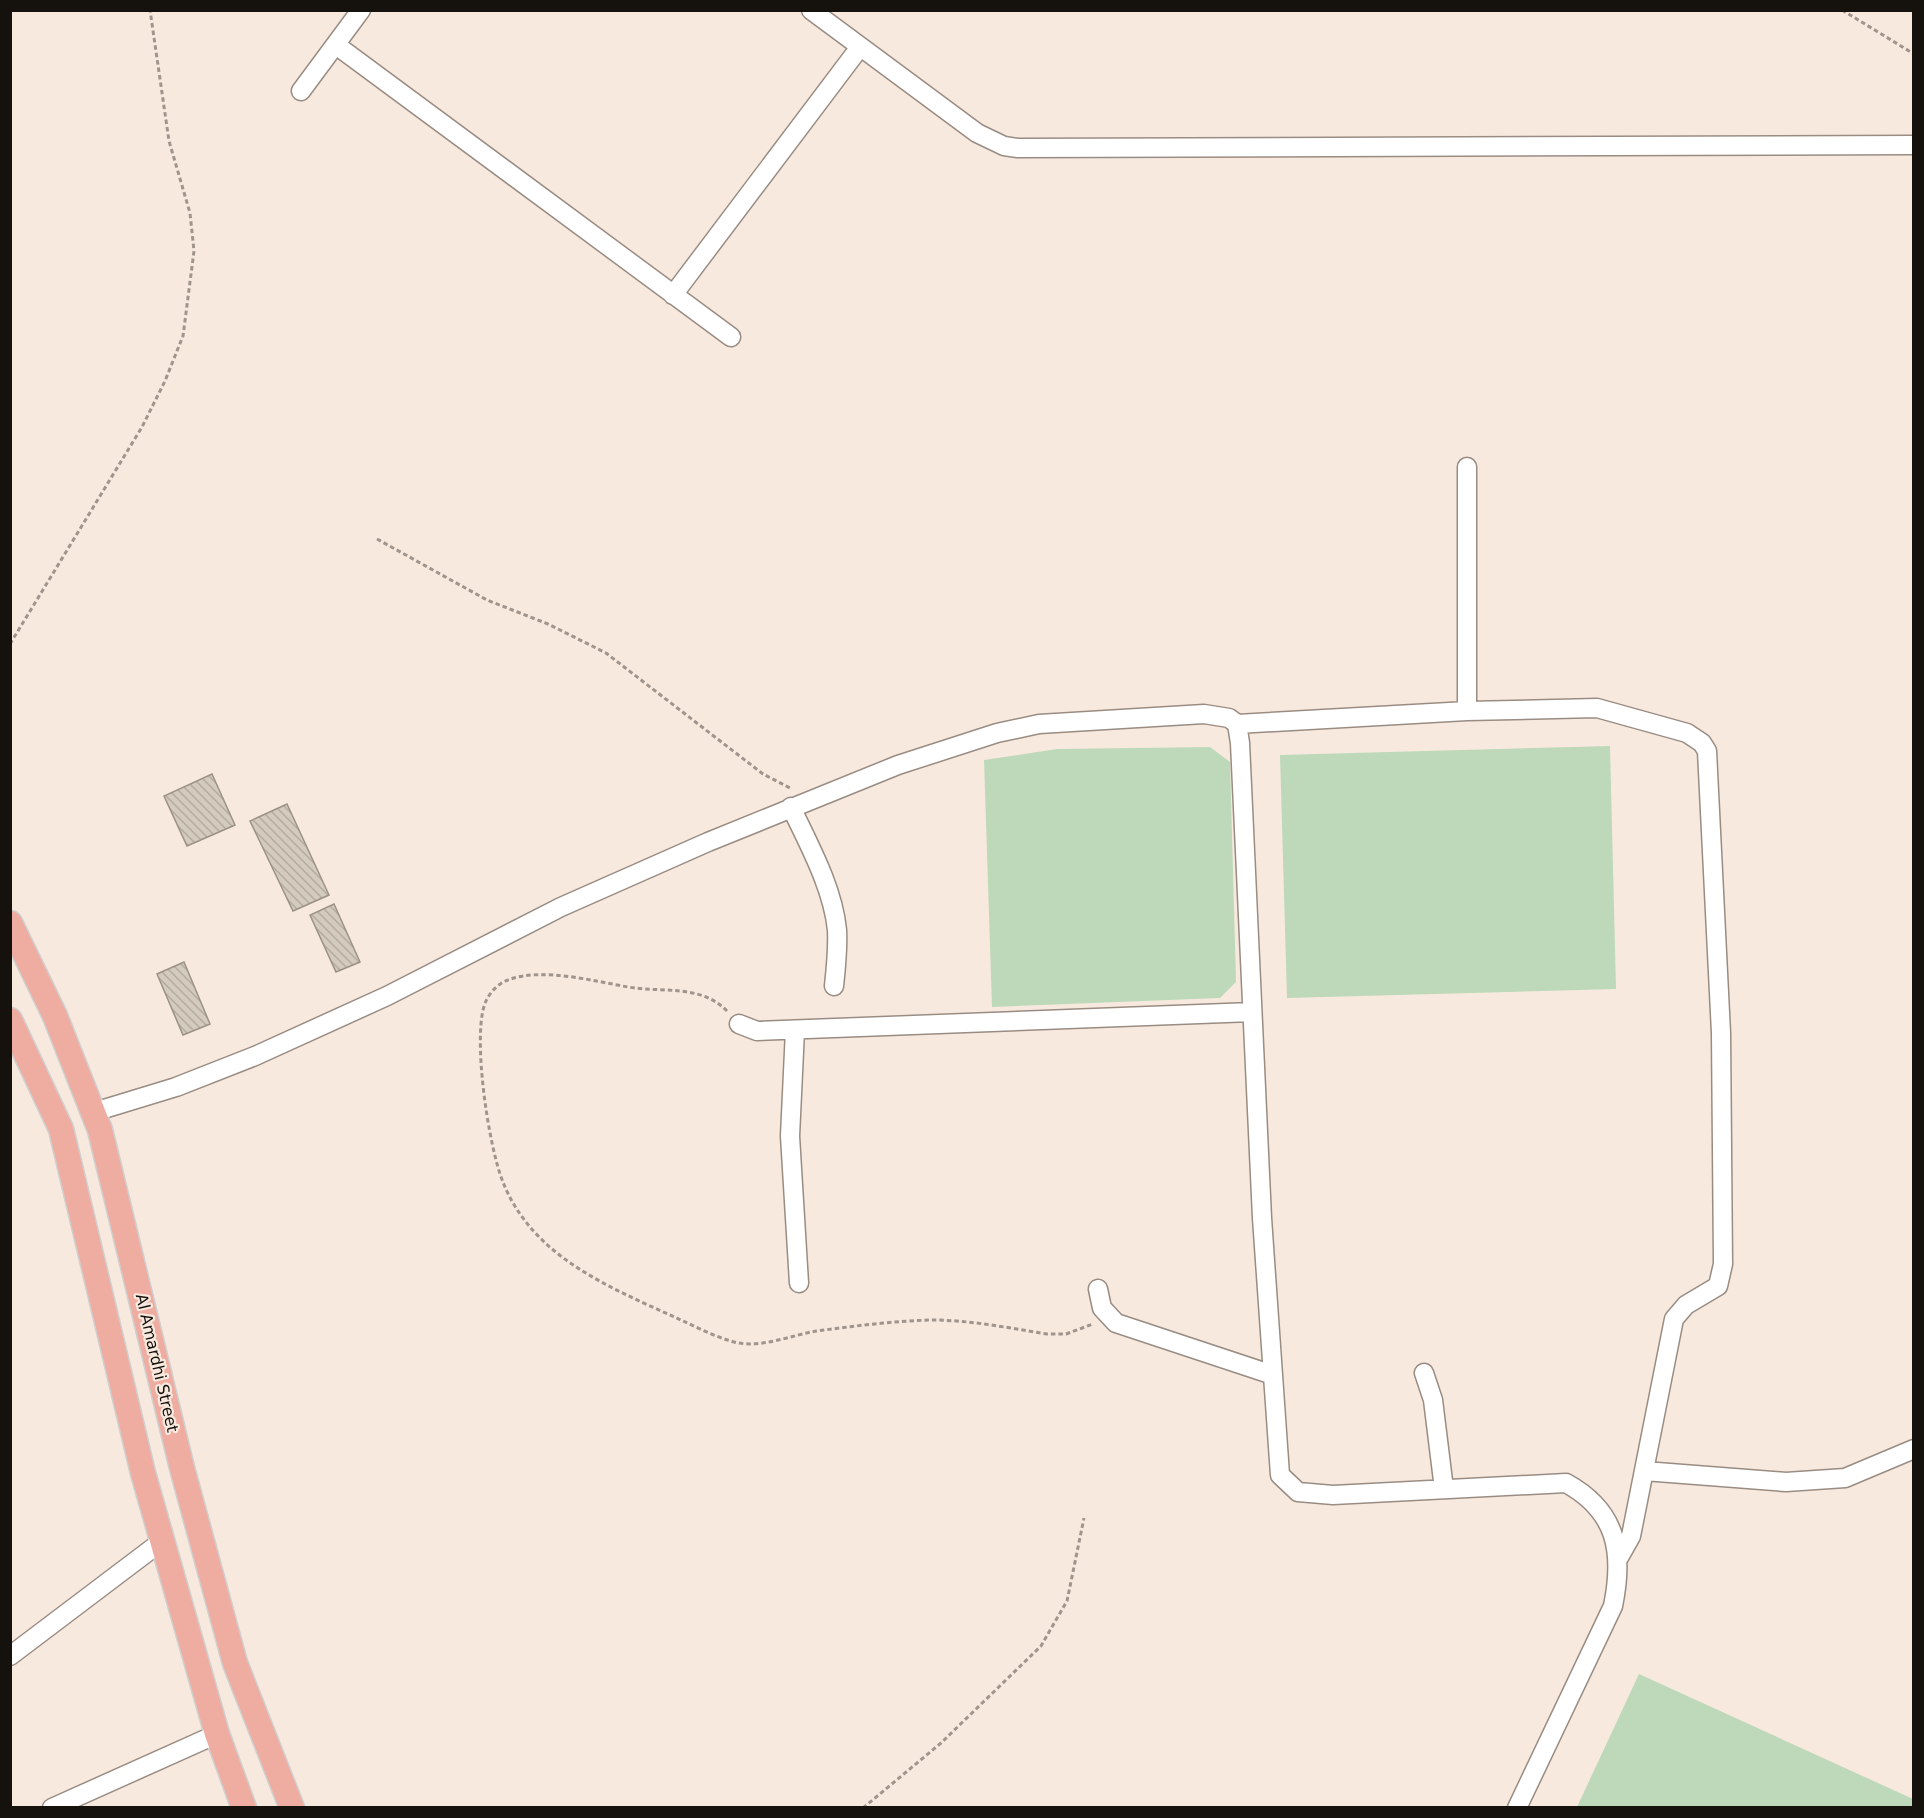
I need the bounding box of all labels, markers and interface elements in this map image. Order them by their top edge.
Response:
street label: Al Amardhi Street [132,1292,182,1434]

